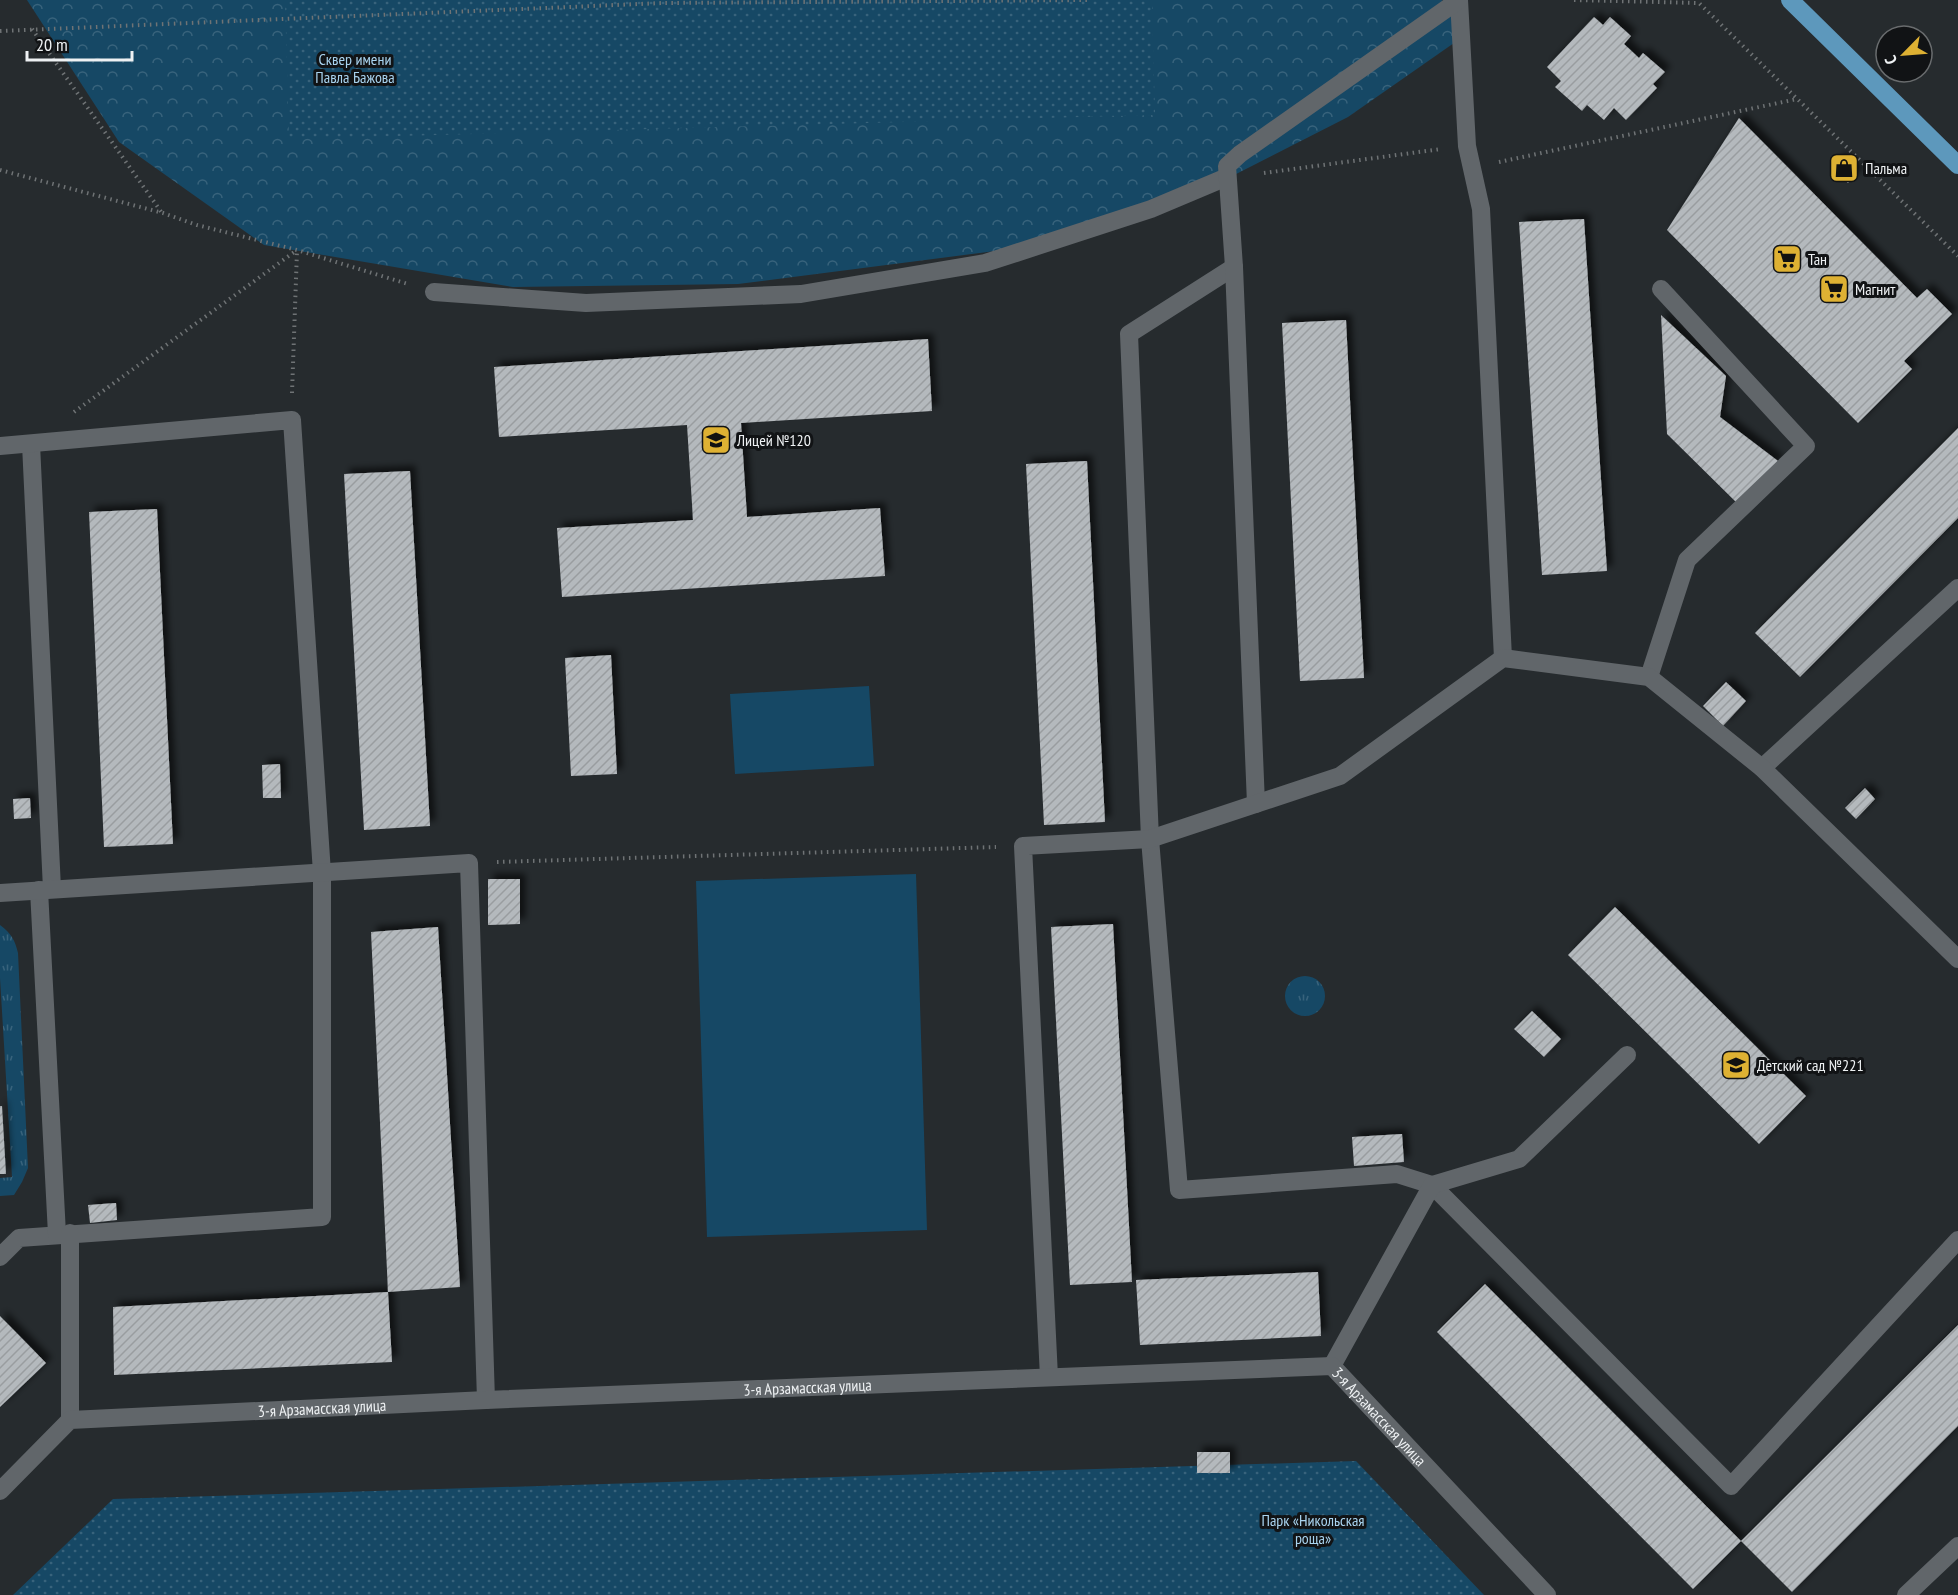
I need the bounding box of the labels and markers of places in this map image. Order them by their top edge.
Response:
shop icon: Пальма [1828,152,1860,184]
place label: Пальма [1865,158,1907,178]
supermarket icon: Тан [1771,243,1803,275]
place label: Тан [1808,249,1827,269]
supermarket icon: Магнит [1818,273,1850,305]
place label: Магнит [1855,279,1896,299]
school or university icon: Лицей №120 [700,424,732,456]
place label: Лицей №120 [736,430,811,450]
school or university icon: Детский сад №221 [1720,1049,1752,1081]
place label: Детский сад №221 [1757,1055,1864,1075]

